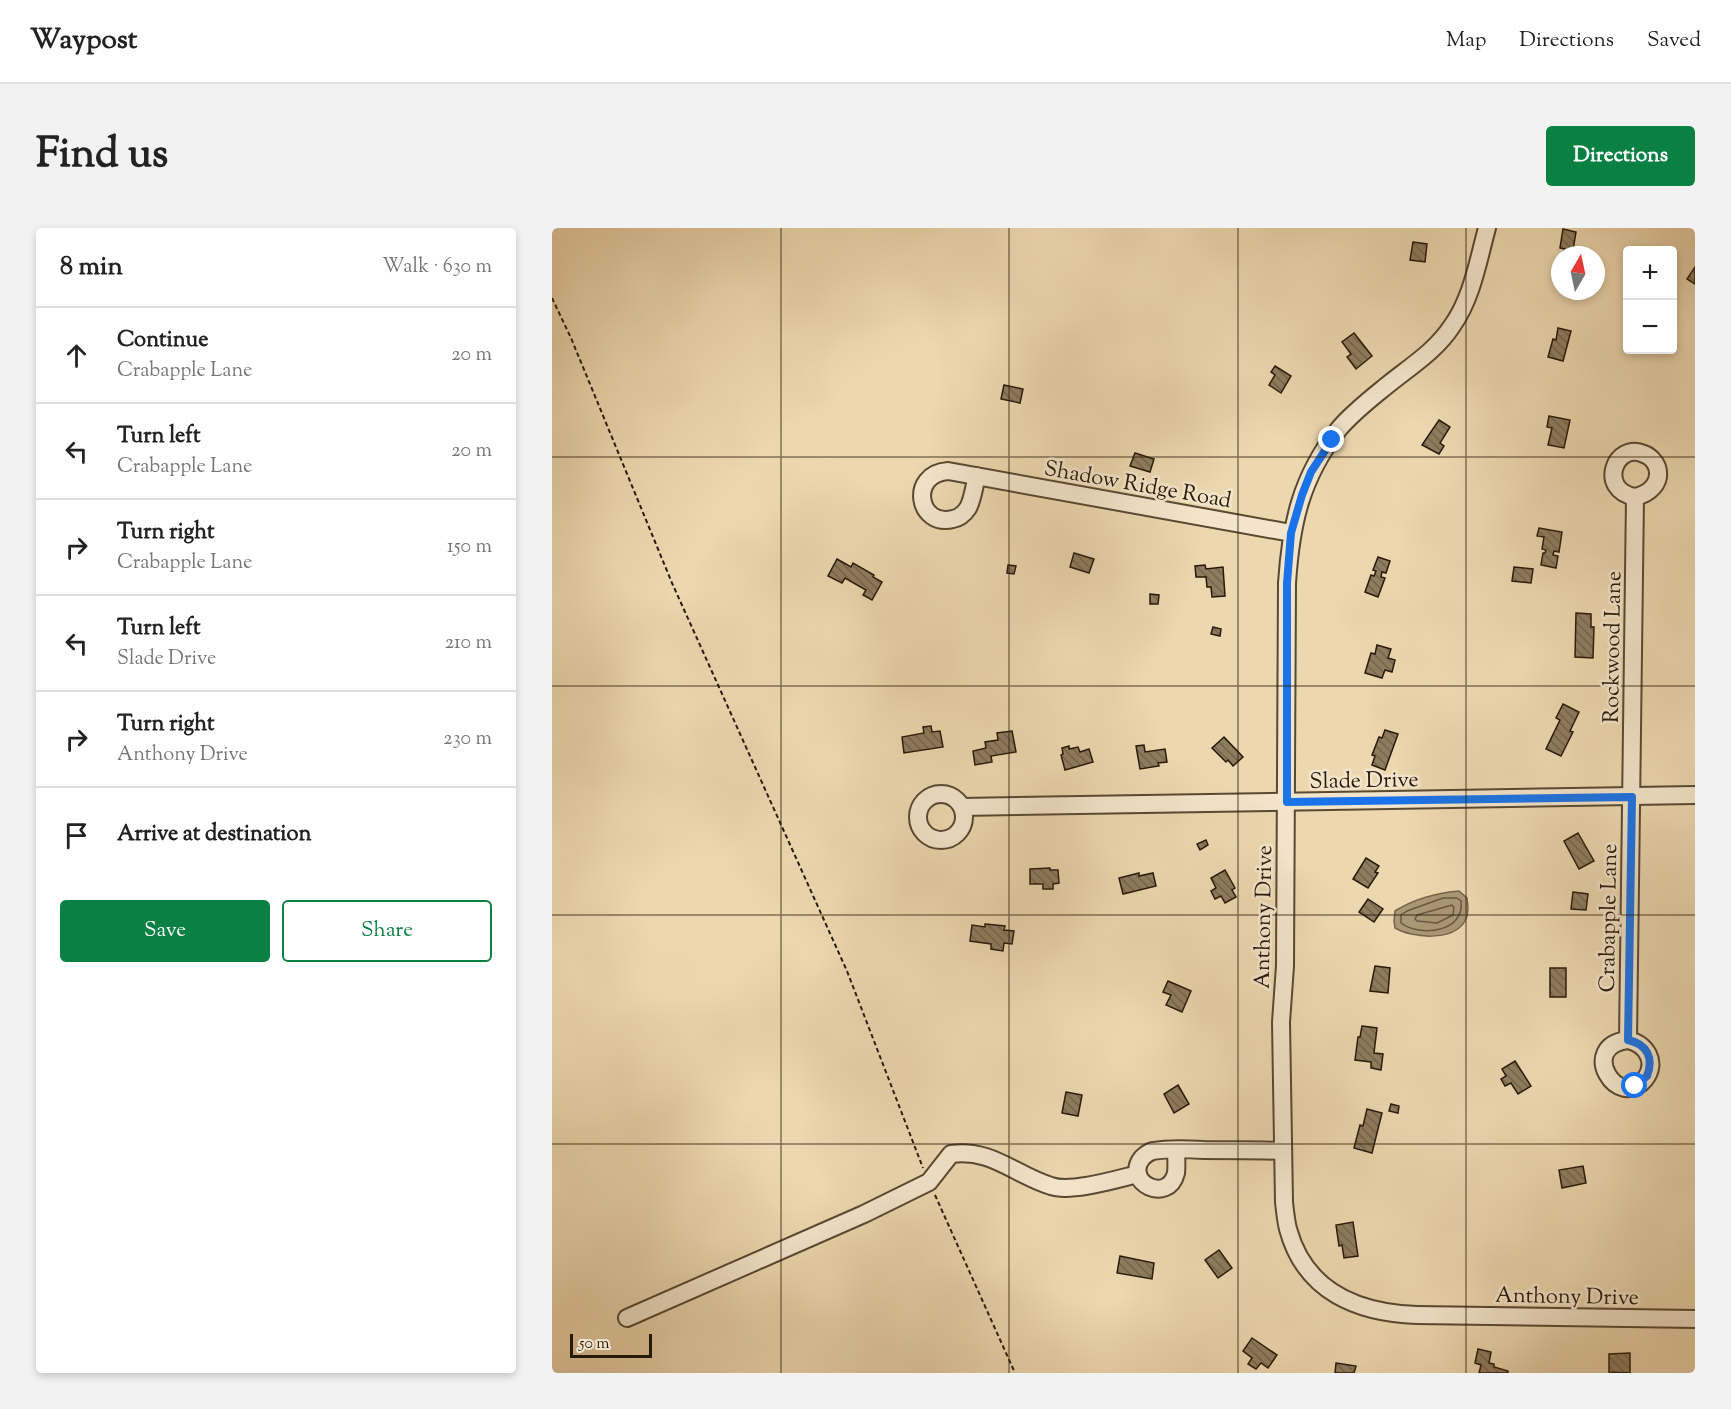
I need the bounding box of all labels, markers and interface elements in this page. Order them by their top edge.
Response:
text: Waypost [30,21,137,61]
text: Map [1446,26,1486,56]
text: Directions [1519,26,1614,56]
text: Saved [1647,26,1701,56]
text: Find us [36,126,168,186]
button: Directions [1546,126,1695,186]
north arrow [1551,246,1605,300]
map controls [1623,246,1677,354]
button: + [1623,246,1677,300]
text: 8 min [60,249,123,286]
text: Walk · 630 m [382,253,492,282]
button: − [1623,300,1677,354]
text: Continue [117,325,208,357]
icon: ahead [60,339,93,372]
text: 20 m [451,341,492,370]
text: Crabapple Lane [117,357,252,386]
text: Turn left [117,421,200,453]
route end [1318,426,1344,452]
icon: left [60,435,93,468]
text: 20 m [451,437,492,466]
text: Crabapple Lane [117,453,252,482]
street label: Shadow Ridge Road [1041,454,1234,518]
text: Turn right [117,517,214,549]
icon: right [60,531,93,564]
text: 150 m [447,533,492,562]
text: Crabapple Lane [117,549,252,578]
street label: Rockwood Lane [1597,571,1631,723]
text: Turn left [117,613,200,645]
icon: left [60,627,93,660]
text: 210 m [445,629,492,658]
text: Slade Drive [117,645,216,674]
text: Turn right [117,709,214,741]
icon: right [60,723,93,756]
text: 230 m [443,725,492,754]
text: Anthony Drive [117,741,248,770]
street label: Slade Drive [1309,765,1419,799]
icon: arrive [60,819,93,852]
text: Arrive at destination [117,819,312,851]
street label: Crabapple Lane [1593,843,1627,993]
street label: Anthony Drive [1248,845,1282,989]
button: Save [60,900,270,962]
button: Share [282,900,492,962]
route start [1621,1072,1647,1098]
street label: Anthony Drive [1495,1281,1639,1315]
scale bar [570,1331,652,1358]
text: 50 m [579,1333,610,1356]

